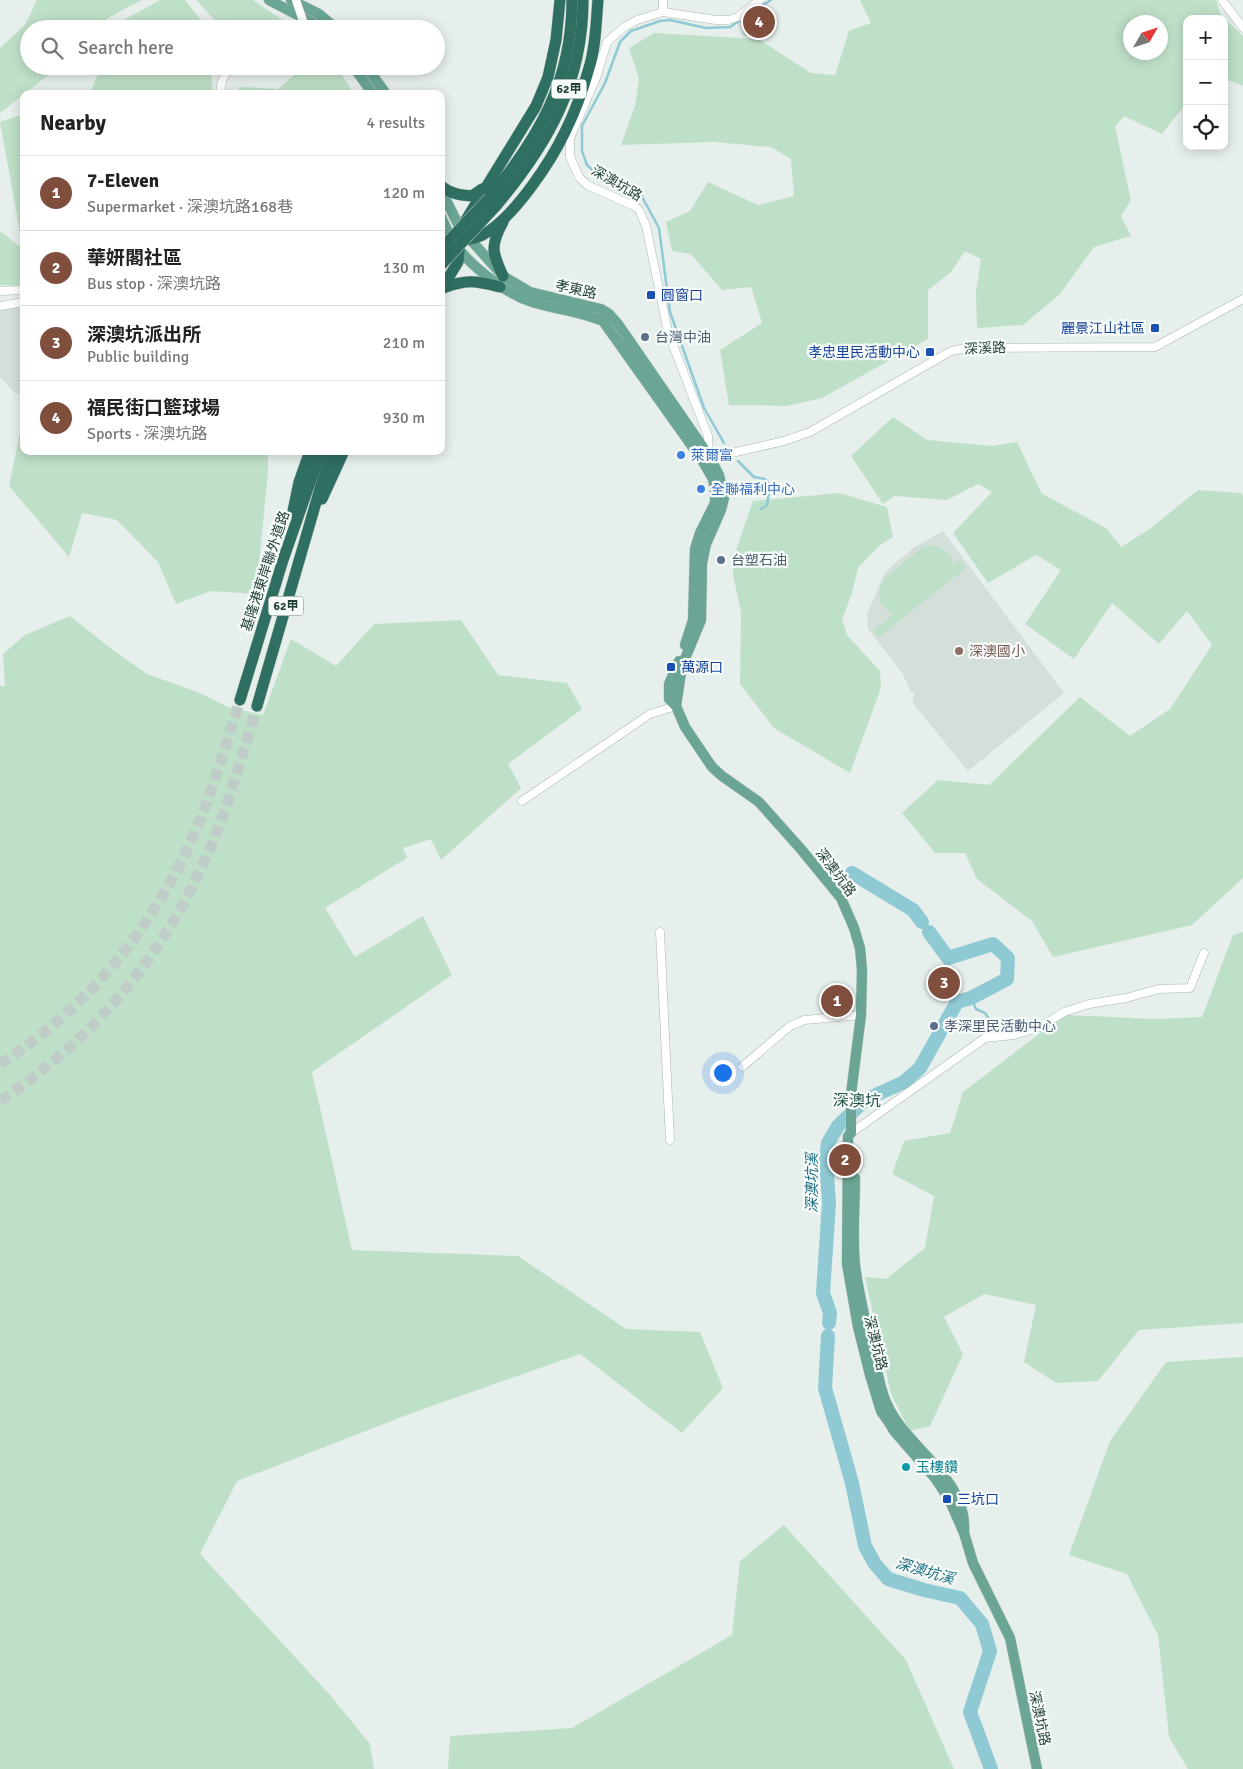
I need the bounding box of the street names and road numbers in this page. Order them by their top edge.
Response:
road number: 62甲 [552,80,586,98]
street label: 深澳坑路 [588,162,645,205]
street label: 孝東路 [554,276,598,302]
street label: 深溪路 [964,339,1006,358]
street label: 基隆港東岸聯外道路 [238,509,293,634]
road number: 62甲 [268,596,304,616]
street label: 深澳坑路 [812,845,859,900]
street label: 深澳坑路 [860,1314,891,1372]
street label: 深澳坑路 [1025,1689,1054,1747]

